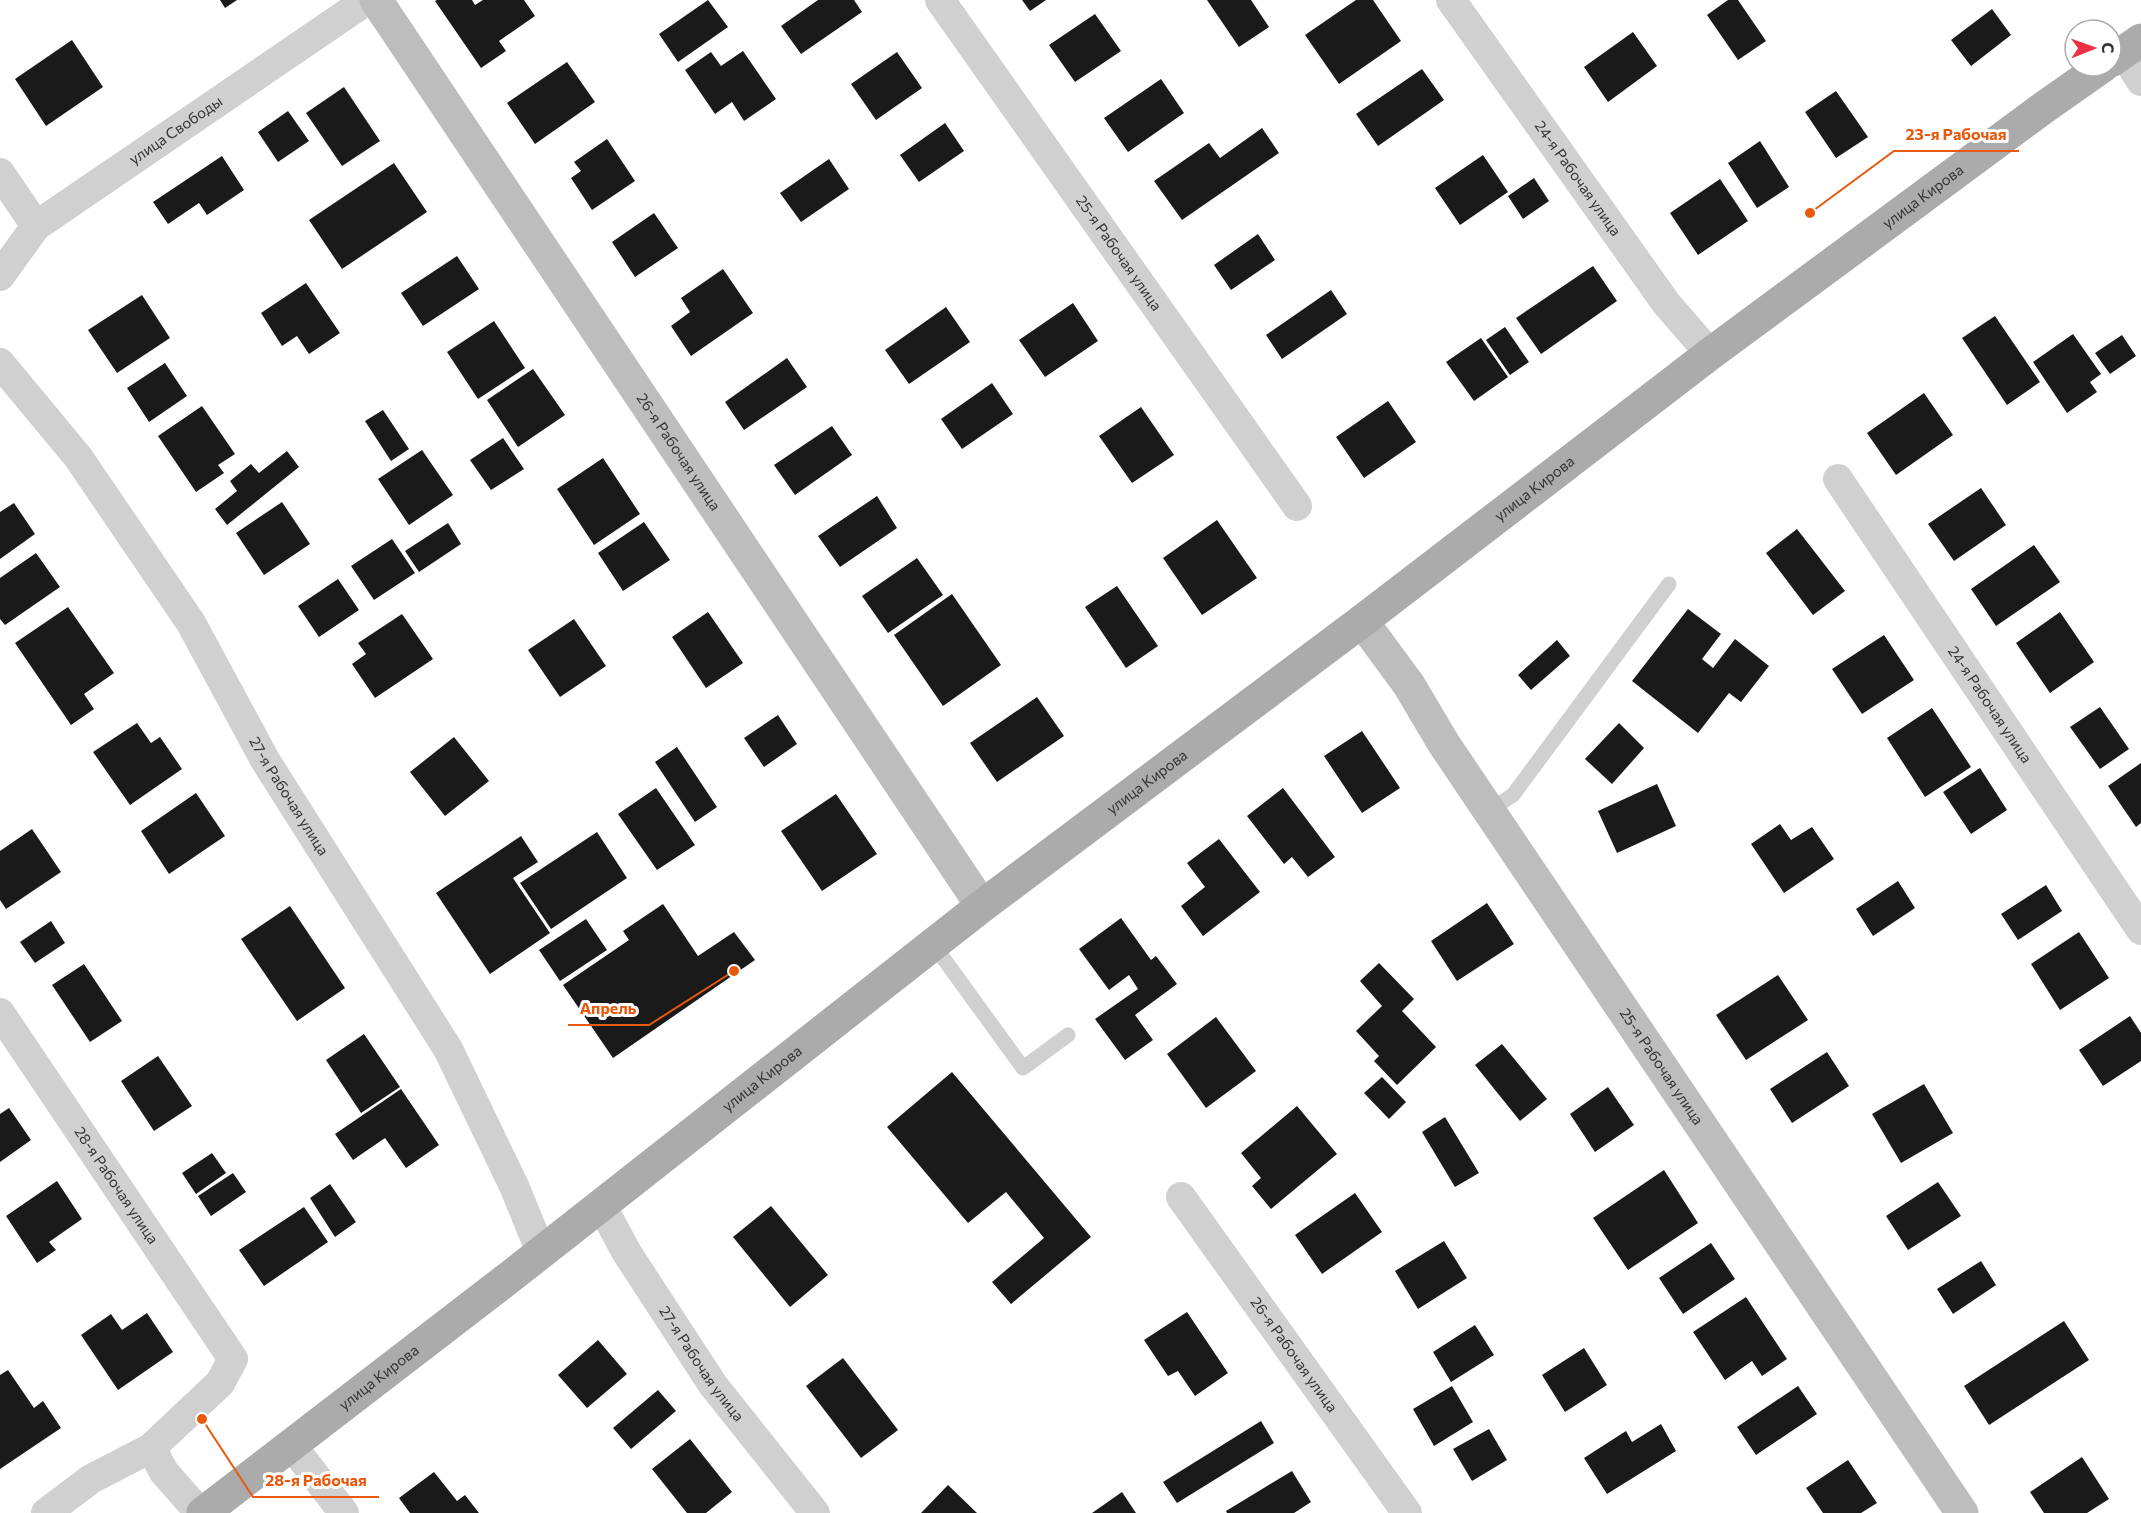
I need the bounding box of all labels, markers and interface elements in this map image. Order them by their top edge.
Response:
north arrow [2063,18,2123,78]
text: С [2099,42,2118,53]
street label: улица Свободы [125,92,225,168]
street label: 24-я Рабочая улица [1532,117,1626,239]
callout: 23-я Рабочая [1894,117,2019,151]
text: 23-я Рабочая [1905,124,2007,143]
street label: улица Кирова [1878,160,1966,232]
street label: 25-я Рабочая улица [1073,192,1166,314]
street label: 26-я Рабочая улица [634,390,725,514]
street label: улица Кирова [1490,451,1577,524]
street label: 24-я Рабочая улица [1945,642,2036,766]
street label: 27-я Рабочая улица [246,733,333,858]
street label: улица Кирова [1103,745,1190,817]
callout: Апрель [568,991,649,1025]
text: Апрель [580,998,637,1017]
street label: 25-я Рабочая улица [1616,1004,1708,1128]
street label: улица Кирова [718,1041,805,1115]
street label: 28-я Рабочая улица [71,1123,163,1247]
street label: 26-я Рабочая улица [1247,1293,1342,1415]
street label: 27-я Рабочая улица [656,1302,748,1424]
street label: улица Кирова [335,1340,422,1413]
callout: 28-я Рабочая [253,1463,379,1497]
text: 28-я Рабочая [265,1470,367,1489]

